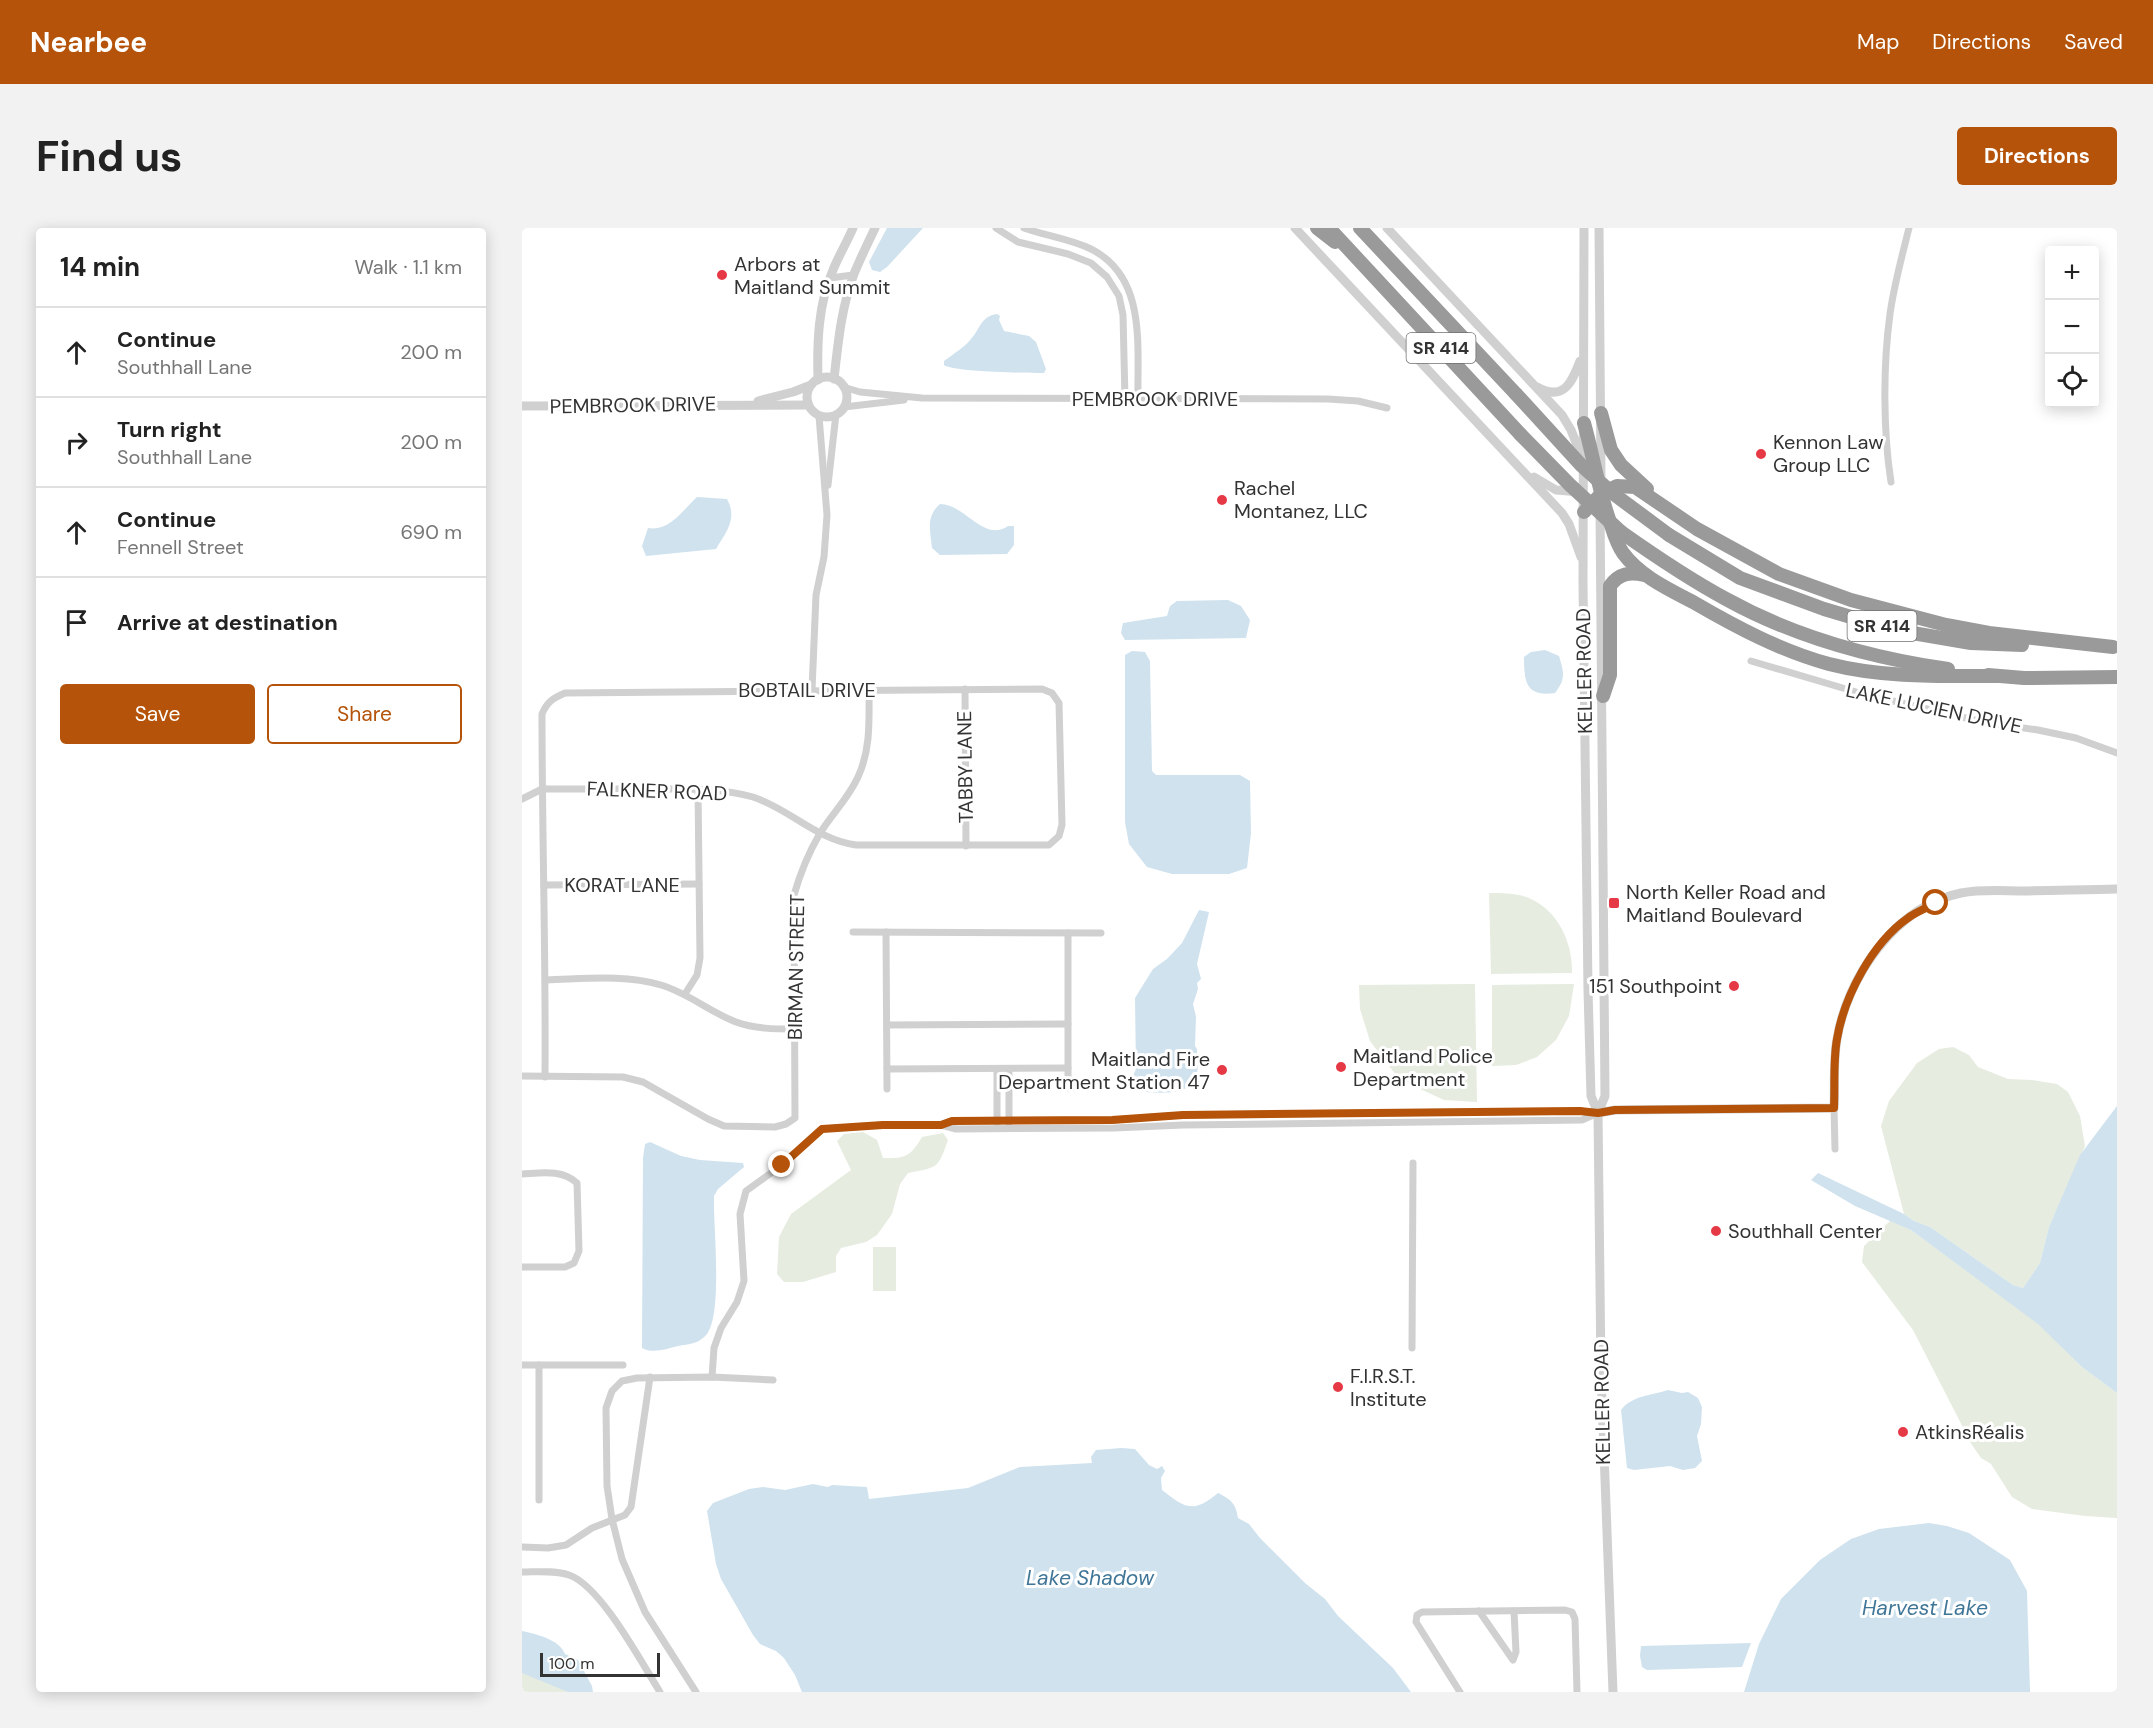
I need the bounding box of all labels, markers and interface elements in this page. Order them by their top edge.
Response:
text: Nearbee [30,24,147,61]
text: Map [1857,28,1899,56]
text: Directions [1932,28,2031,56]
text: Saved [2064,28,2123,56]
button: Directions [1957,127,2117,185]
text: Find us [36,129,182,184]
map controls [2045,246,2099,408]
button: + [2045,246,2099,300]
text: 14 min [60,250,140,284]
place label: Arbors at Maitland Summit [734,251,891,300]
text: Walk · 1.1 km [354,254,462,280]
marker: Arbors at Maitland Summit [715,268,729,282]
button: − [2045,300,2099,354]
text: Continue [117,325,216,354]
road number: SR 414 [1406,333,1476,363]
icon: ahead [60,336,93,369]
text: 200 m [400,339,462,365]
text: Southhall Lane [117,354,252,380]
button: locate [2045,354,2099,408]
street label: PEMBROOK DRIVE [1072,386,1238,412]
street label: PEMBROOK DRIVE [549,391,717,419]
text: Turn right [117,415,222,444]
icon: right [60,426,93,459]
text: 200 m [400,429,462,455]
place label: Kennon Law Group LLC [1773,429,1883,478]
text: Southhall Lane [117,444,252,470]
marker: Kennon Law Group LLC [1754,447,1768,461]
place label: Rachel Montanez, LLC [1234,475,1368,524]
marker: Rachel Montanez, LLC [1215,493,1229,507]
text: Continue [117,505,216,534]
icon: ahead [60,516,93,549]
text: 690 m [400,519,462,545]
text: Fennell Street [117,534,244,560]
icon: arrive [60,606,93,639]
text: Arrive at destination [117,608,338,637]
street label: KELLER ROAD [1570,608,1598,734]
road number: SR 414 [1848,611,1916,641]
street label: BOBTAIL DRIVE [738,677,876,703]
street label: LAKE LUCIEN DRIVE [1843,677,2025,739]
button: Save [60,684,255,744]
button: Share [267,684,462,744]
street label: TABBY LANE [951,711,979,823]
street label: FALKNER ROAD [586,776,728,806]
street label: KORAT LANE [564,872,680,898]
place label: North Keller Road and Maitland Boulevard [1626,879,1826,928]
route start [1922,889,1948,915]
street label: BIRMAN STREET [782,894,810,1040]
marker: North Keller Road and Maitland Boulevard [1607,896,1621,910]
place label: 151 Southpoint [1589,973,1722,999]
marker: 151 Southpoint [1727,979,1741,993]
place label: Maitland Police Department [1353,1043,1493,1092]
place label: Maitland Fire Department Station 47 [998,1046,1210,1095]
marker: Maitland Police Department [1334,1060,1348,1074]
marker: Maitland Fire Department Station 47 [1215,1063,1229,1077]
route end [768,1151,794,1177]
place label: Southhall Center [1728,1218,1882,1244]
marker: Southhall Center [1709,1224,1723,1238]
street label: KELLER ROAD [1588,1339,1616,1465]
place label: F.I.R.S.T. Institute [1350,1363,1427,1412]
marker: F.I.R.S.T. Institute [1331,1380,1345,1394]
place label: AtkinsRéalis [1915,1419,2025,1445]
marker: AtkinsRéalis [1896,1425,1910,1439]
water label: Lake Shadow [1026,1564,1155,1592]
water label: Harvest Lake [1862,1594,1988,1622]
scale bar [540,1650,660,1678]
text: 100 m [549,1653,594,1674]

